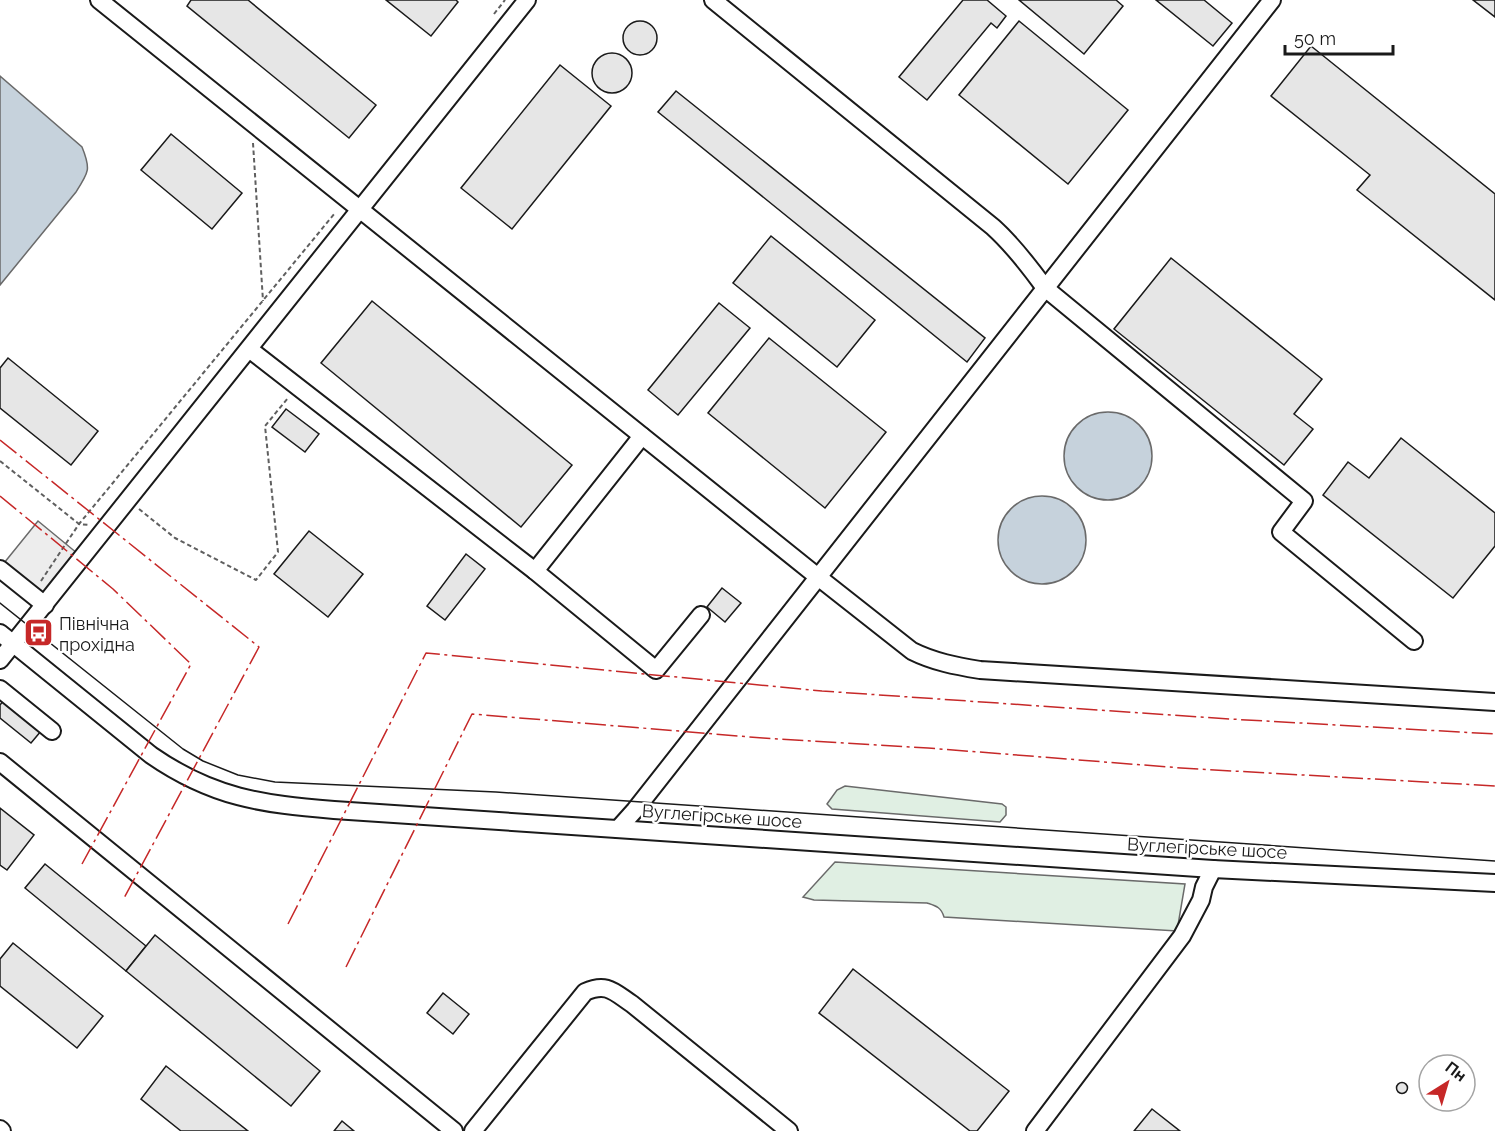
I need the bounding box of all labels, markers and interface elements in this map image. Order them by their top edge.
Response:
scale bar [1285,18,1393,56]
text: 50 m [1294,28,1336,49]
place label: Північна прохідна [59,613,135,655]
bus stop icon: Північна прохідна [22,617,54,649]
street label: Вуглегірське шосе [641,800,803,832]
street label: Вуглегірське шосе [1126,833,1288,863]
north arrow [1417,1053,1477,1113]
text: Пн [1442,1057,1470,1085]

